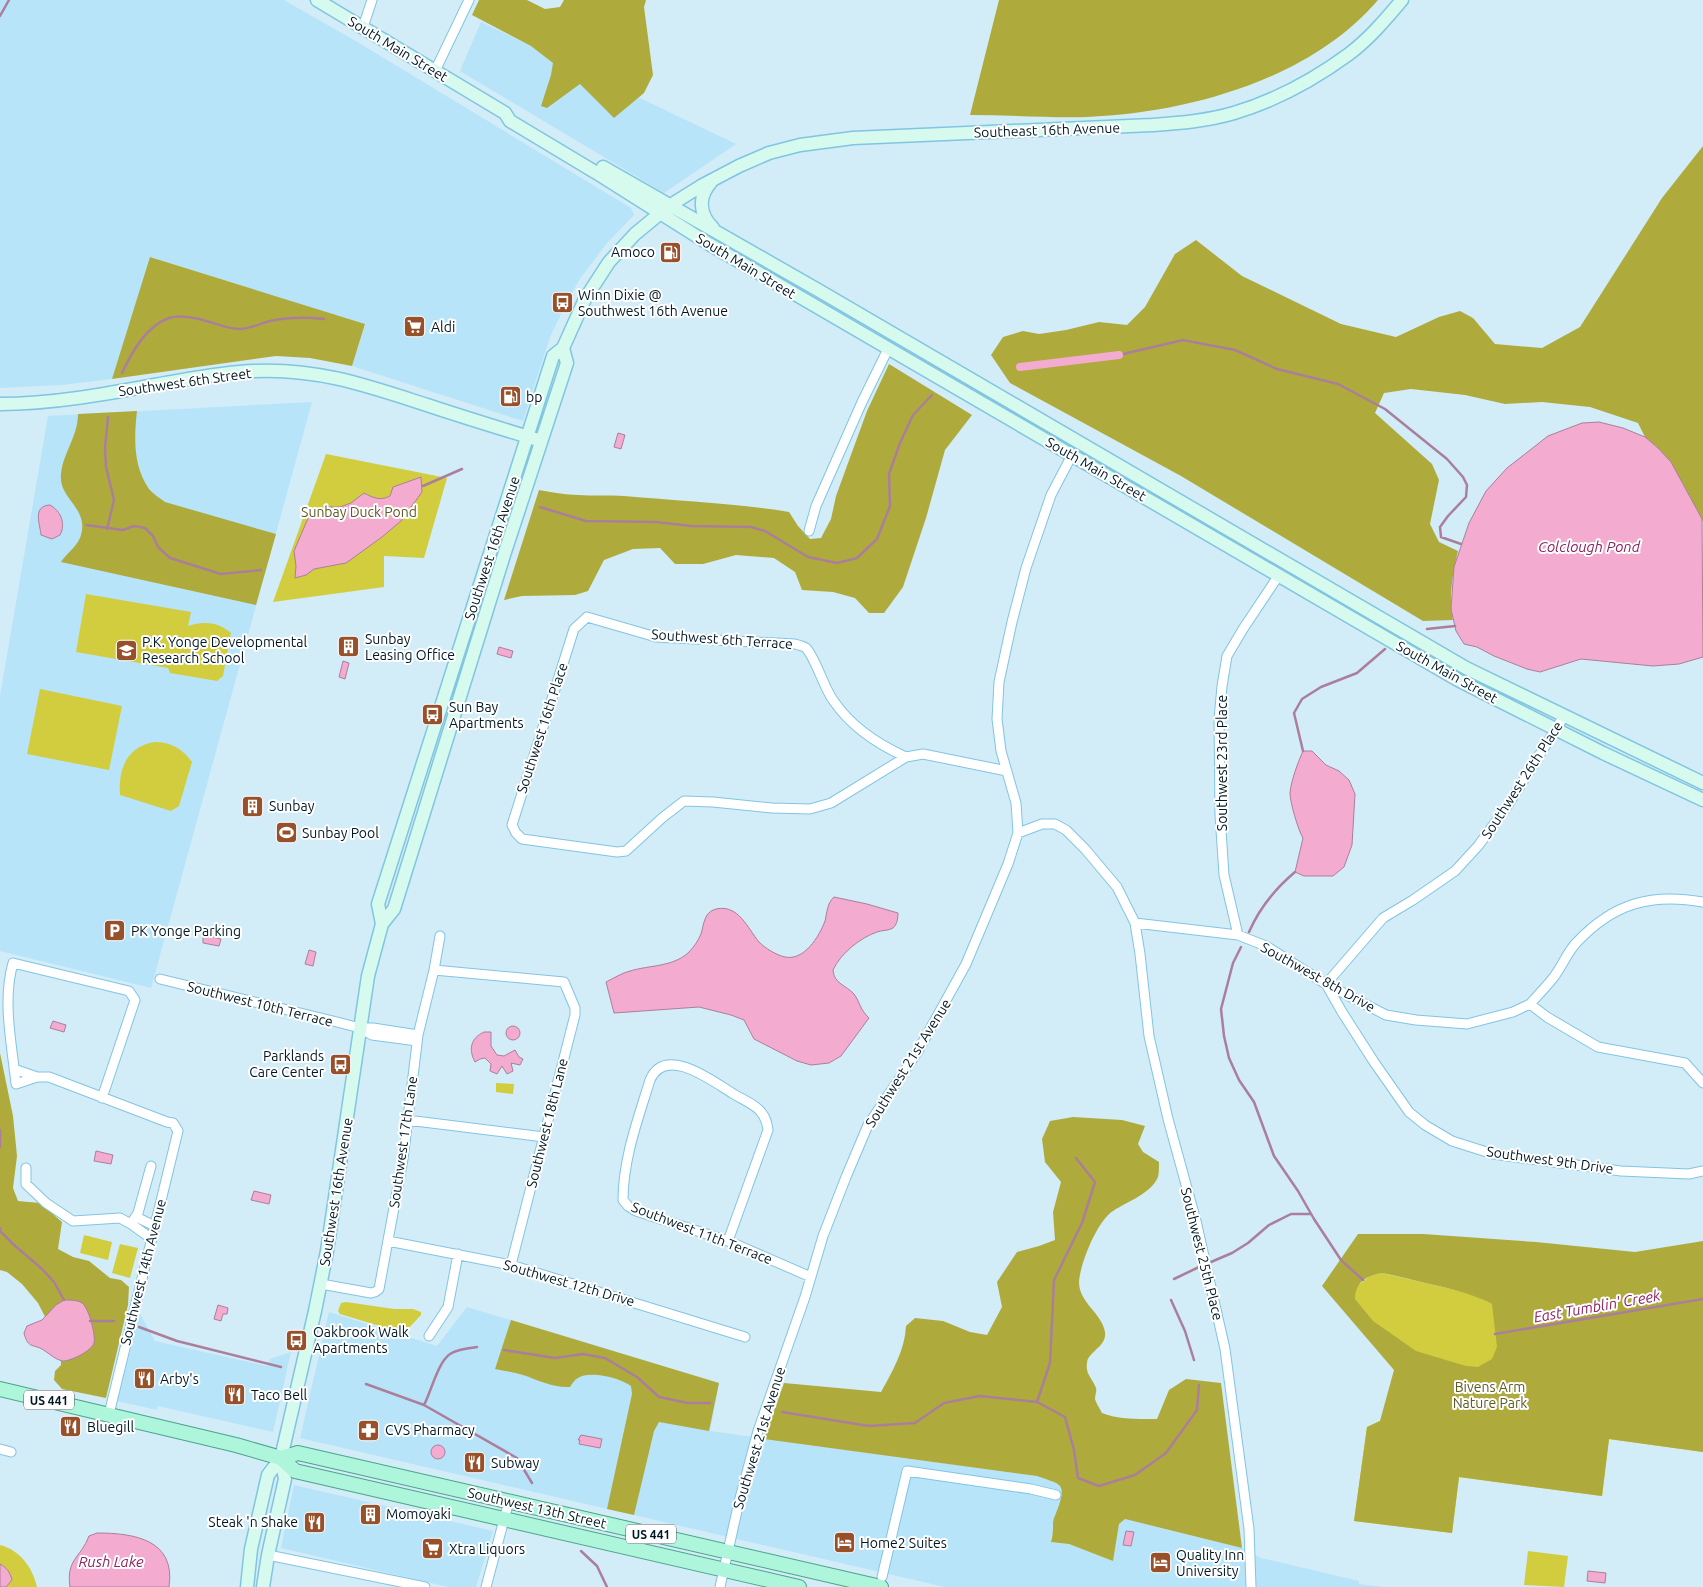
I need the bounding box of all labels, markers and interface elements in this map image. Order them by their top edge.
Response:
street label: South Main Street [345,13,451,85]
street label: Southeast 16th Avenue [974,119,1120,141]
street label: South Main Street [693,230,799,302]
fuel station icon: Amoco [659,240,683,264]
place label: Amoco [611,244,655,260]
place label: Winn Dixie @ Southwest 16th Avenue [578,287,728,319]
bus stop icon: Winn Dixie @ Southwest 16th Avenue [550,291,574,315]
supermarket icon: Aldi [403,315,427,339]
place label: Aldi [431,319,455,335]
street label: Southwest 6th Street [118,365,253,399]
fuel station icon: bp [498,385,522,409]
place label: bp [526,389,542,405]
street label: South Main Street [1043,434,1149,504]
street label: Southwest 16th Avenue [461,474,523,622]
park label: Sunbay Duck Pond [301,504,417,520]
water label: Colclough Pond [1538,538,1641,555]
street label: Southwest 6th Terrace [651,626,793,652]
place label: Sunbay Leasing Office [365,631,455,663]
place label: P.K. Yonge Developmental Research School [142,634,307,666]
building icon: Sunbay Leasing Office [337,635,361,659]
school or university icon: P.K. Yonge Developmental Research School [114,638,138,662]
street label: South Main Street [1394,638,1501,707]
street label: Southwest 16th Place [513,661,571,795]
street label: Southwest 23rd Place [1214,695,1230,831]
place label: Sun Bay Apartments [449,699,524,731]
bus stop icon: Sun Bay Apartments [421,703,445,727]
street label: Southwest 26th Place [1478,718,1566,842]
building icon: Sunbay [241,794,265,818]
place label: Sunbay [269,798,315,814]
sports icon: Sunbay Pool [274,821,298,845]
place label: Sunbay Pool [302,825,379,841]
parking icon: PK Yonge Parking [103,919,127,943]
place label: PK Yonge Parking [131,923,241,939]
street label: Southwest 8th Drive [1258,939,1378,1015]
street label: Southwest 10th Terrace [185,978,335,1030]
street label: Southwest 21st Avenue [862,996,954,1130]
place label: Parklands Care Center [249,1048,325,1080]
bus stop icon: Parklands Care Center [328,1052,352,1076]
street label: Southwest 18th Lane [523,1057,571,1189]
street label: Southwest 17th Lane [386,1075,420,1209]
street label: Southwest 16th Avenue [316,1117,356,1267]
street label: Southwest 9th Drive [1485,1143,1615,1177]
street label: Southwest 25th Place [1178,1186,1226,1322]
street label: Southwest 14th Avenue [117,1197,169,1347]
street label: Southwest 11th Terrace [629,1199,775,1267]
street label: Southwest 12th Drive [501,1257,637,1309]
water label: East Tumblin' Creek [1532,1286,1662,1326]
place label: Oakbrook Walk Apartments [313,1324,409,1356]
bus stop icon: Oakbrook Walk Apartments [285,1328,309,1352]
street label: Southwest 21st Avenue [730,1365,788,1511]
restaurant icon: Arby's [132,1367,156,1391]
place label: Arby's [160,1371,199,1387]
park label: Bivens Arm Nature Park [1453,1379,1527,1411]
restaurant icon: Taco Bell [223,1383,247,1407]
place label: Taco Bell [251,1387,308,1403]
road number: US 441 [24,1390,74,1410]
restaurant icon: Bluegill [59,1415,83,1439]
pharmacy icon: CVS Pharmacy [357,1418,381,1442]
place label: Bluegill [87,1419,134,1435]
place label: CVS Pharmacy [385,1422,475,1438]
restaurant icon: Subway [463,1451,487,1475]
place label: Subway [491,1455,540,1471]
street label: Southwest 13th Street [466,1484,608,1532]
building icon: Momoyaki [358,1502,382,1526]
place label: Momoyaki [386,1506,451,1522]
restaurant icon: Steak 'n Shake [302,1510,326,1534]
place label: Steak 'n Shake [208,1514,298,1530]
road number: US 441 [626,1525,676,1544]
hotel icon: Home2 Suites [832,1531,856,1555]
place label: Home2 Suites [860,1535,947,1551]
supermarket icon: Xtra Liquors [421,1537,445,1561]
place label: Xtra Liquors [449,1541,525,1557]
place label: Quality Inn University [1176,1547,1244,1579]
hotel icon: Quality Inn University [1148,1551,1172,1575]
water label: Rush Lake [78,1553,144,1570]

